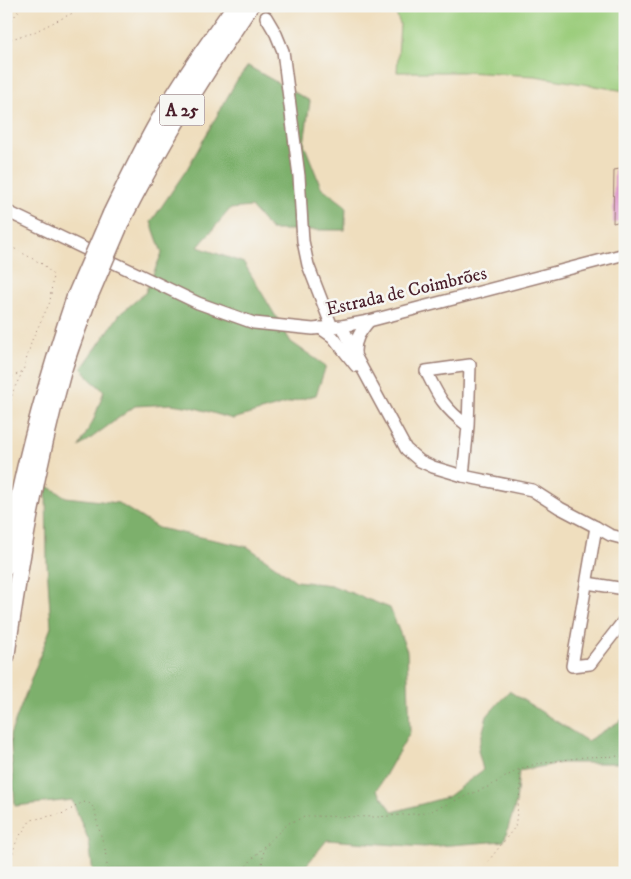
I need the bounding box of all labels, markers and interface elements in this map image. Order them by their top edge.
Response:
road number: A 25 [160,94,204,126]
street label: Estrada de Coimbrões [324,262,489,321]

